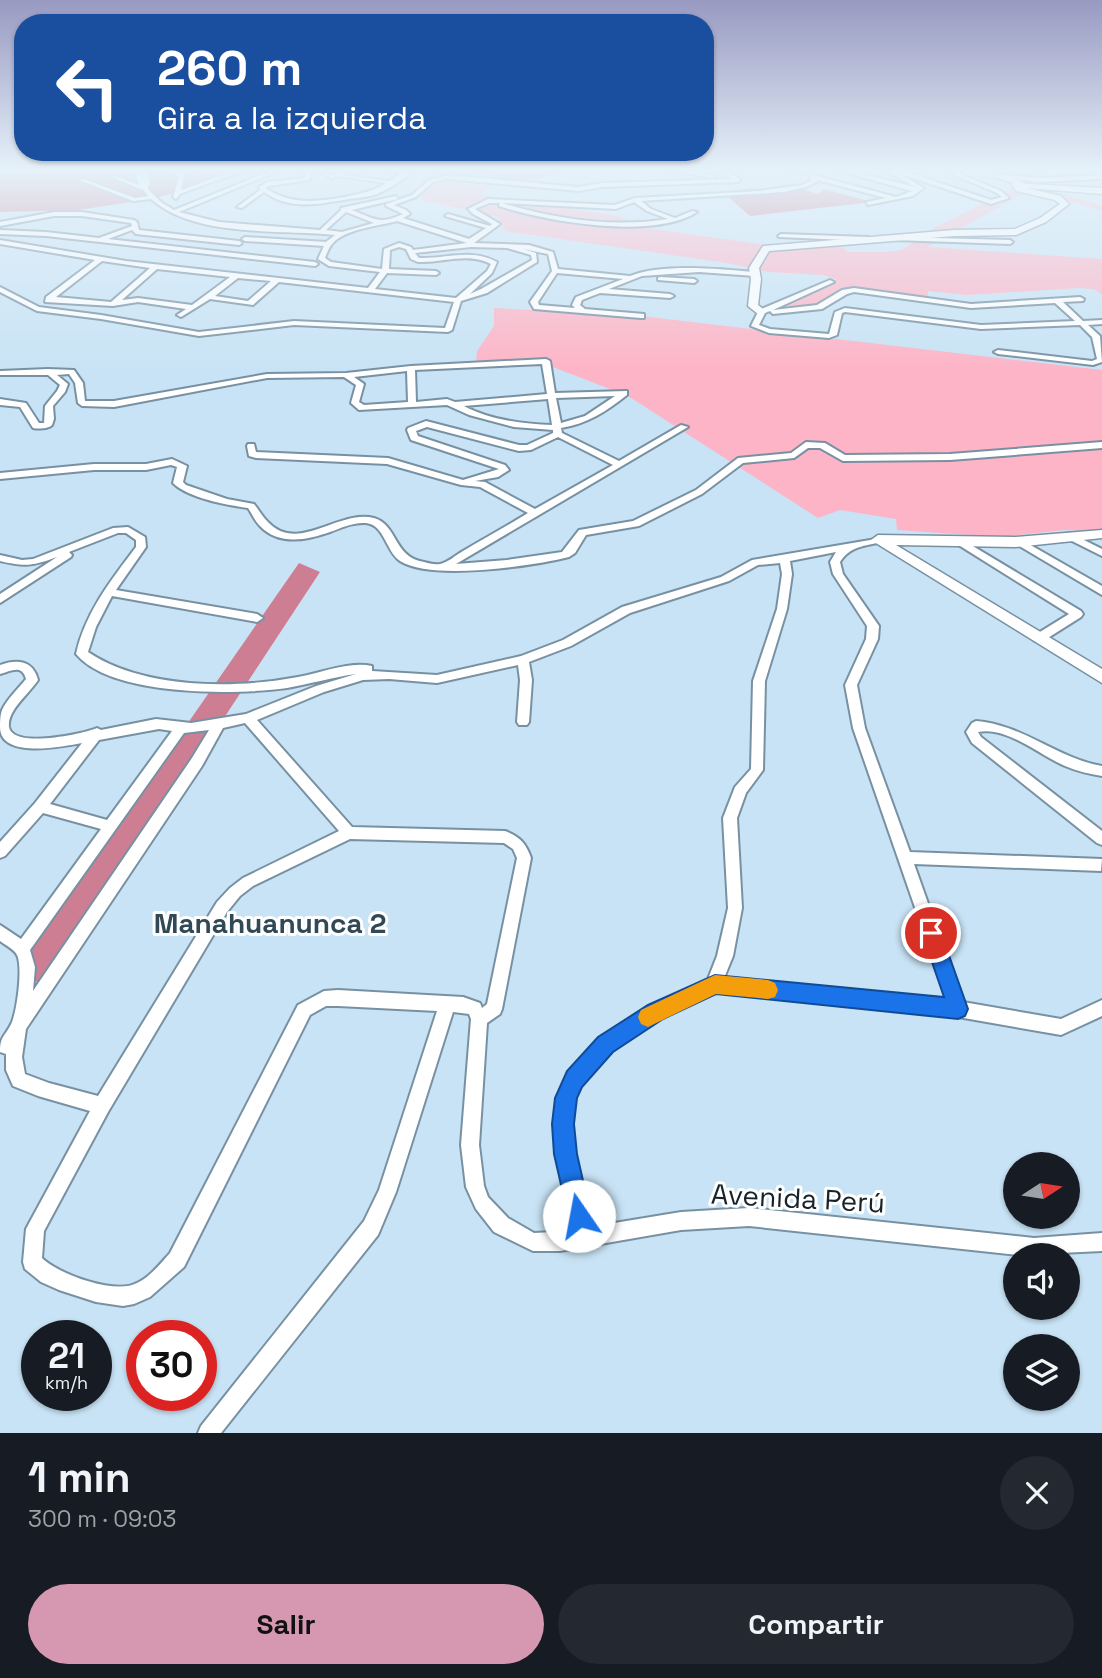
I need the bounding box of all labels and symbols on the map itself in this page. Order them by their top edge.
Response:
pin [901,903,961,963]
district label: Manahuanunca 2 [154,905,386,941]
north arrow [1003,1152,1080,1228]
street label: Avenida Perú [710,1175,886,1221]
position arrow [542,1179,616,1253]
speed limit sign: 30 [126,1320,217,1411]

